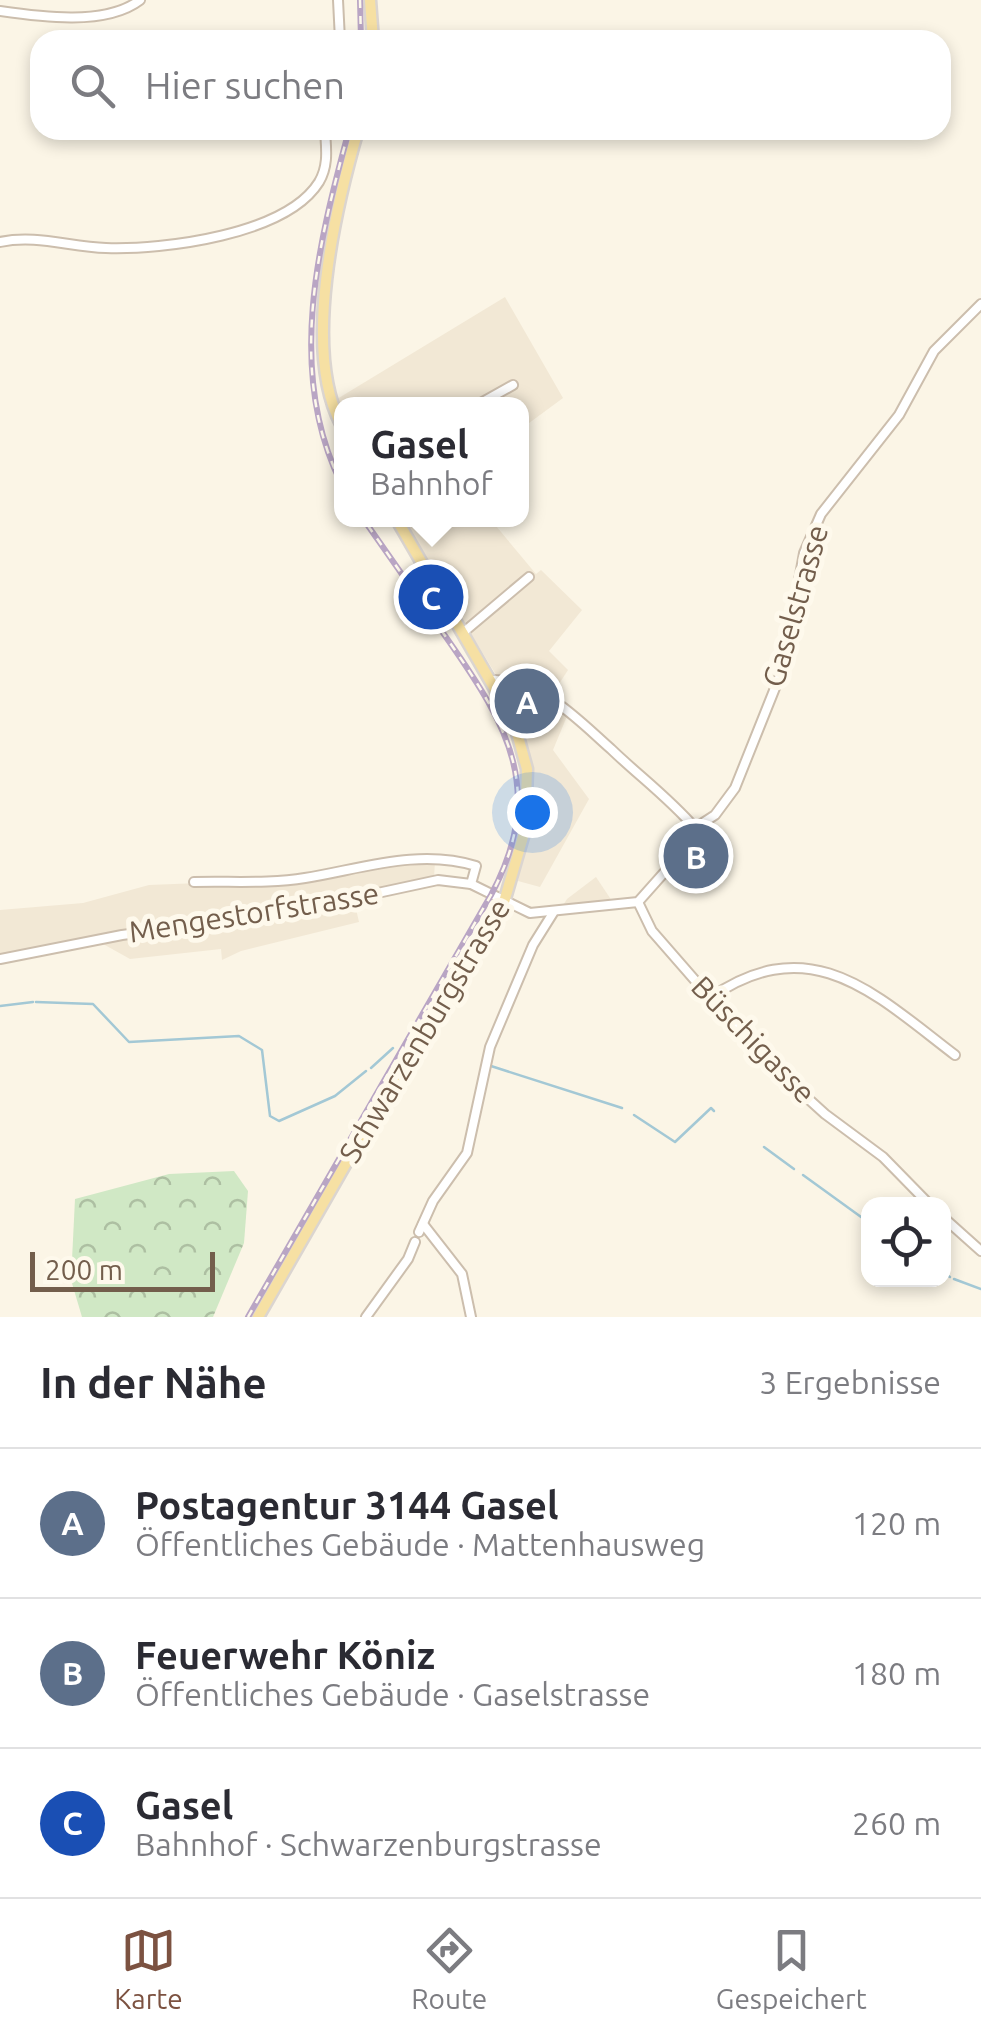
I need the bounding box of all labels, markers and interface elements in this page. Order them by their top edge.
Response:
search box [30,30,951,140]
icon: search [65,58,120,113]
text: Hier suchen [145,64,345,106]
popup [334,397,529,527]
text: Gasel [370,423,469,465]
text: Bahnhof [370,465,493,501]
street label: Gaselstrasse [756,521,834,691]
pin: C [398,560,464,634]
pin: A [494,664,560,738]
your location [507,787,558,838]
pin: B [664,818,728,894]
street label: Mengestorfstrasse [126,875,381,949]
street label: Schwarzenburgstrasse [332,893,516,1168]
street label: Büschigasse [685,969,823,1110]
map controls [861,1197,951,1287]
button: locate [861,1197,951,1287]
scale bar [30,1247,215,1292]
text: 200 m [45,1254,123,1285]
text: In der Nähe [40,1359,267,1406]
text: 3 Ergebnisse [759,1364,941,1400]
text: Postagentur 3144 Gasel [135,1484,559,1526]
text: A [61,1505,84,1541]
text: 120 m [852,1505,941,1541]
text: Öffentliches Gebäude · Mattenhausweg [135,1526,705,1562]
text: Feuerwehr Köniz [135,1634,435,1676]
text: B [62,1655,83,1691]
text: 180 m [852,1655,941,1691]
text: Öffentliches Gebäude · Gaselstrasse [135,1676,650,1712]
text: Gasel [135,1784,233,1826]
text: C [62,1805,83,1841]
text: 260 m [852,1805,941,1841]
text: Bahnhof · Schwarzenburgstrasse [135,1826,602,1862]
tab: Karte [114,1923,183,2014]
tab: Route [411,1923,487,2014]
tab: Gespeichert [716,1923,867,2014]

